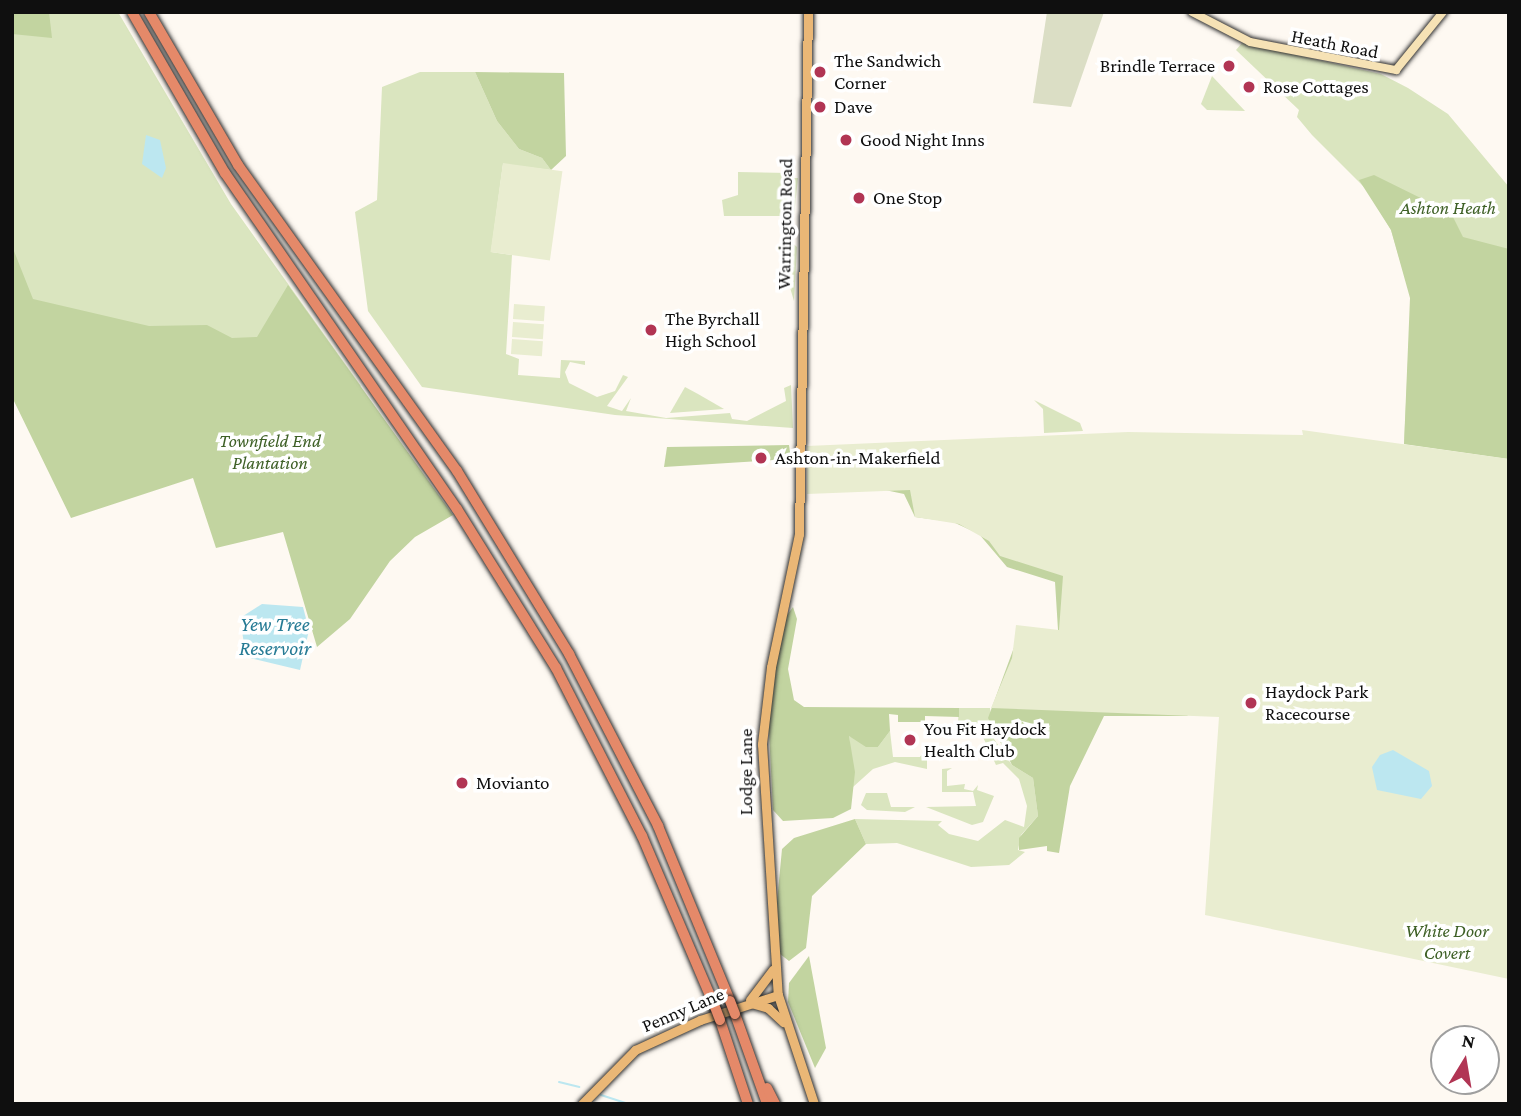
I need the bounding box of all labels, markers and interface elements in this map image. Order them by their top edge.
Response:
street label: Heath Road [1290,24,1380,64]
place label: The Sandwich Corner [834,50,941,94]
place label: Brindle Terrace [1100,55,1215,77]
marker: Brindle Terrace [1221,58,1237,74]
marker: The Sandwich Corner [812,64,828,80]
place label: Rose Cottages [1263,76,1369,98]
marker: Rose Cottages [1241,79,1257,95]
place label: Dave [834,96,872,118]
marker: Dave [812,99,828,115]
place label: Good Night Inns [860,129,985,151]
marker: Good Night Inns [838,132,854,148]
street label: Warrington Road [772,158,798,290]
place label: One Stop [873,187,942,209]
marker: One Stop [851,190,867,206]
park label: Ashton Heath [1400,197,1496,219]
place label: The Byrchall High School [665,308,760,352]
marker: The Byrchall High School [643,322,659,338]
park label: Townfield End Plantation [219,430,321,474]
place label: Ashton-in-Makerfield [775,447,940,469]
marker: Ashton-in-Makerfield [753,450,769,466]
water label: Yew Tree Reservoir [239,611,311,661]
place label: Haydock Park Racecourse [1265,681,1368,725]
marker: Haydock Park Racecourse [1243,695,1259,711]
place label: You Fit Haydock Health Club [924,718,1046,762]
street label: Lodge Lane [735,729,757,815]
marker: You Fit Haydock Health Club [902,732,918,748]
place label: Movianto [476,772,550,794]
marker: Movianto [454,775,470,791]
park label: White Door Covert [1405,920,1489,964]
street label: Penny Lane [638,983,728,1037]
north arrow [1430,1025,1500,1095]
text: N [1460,1029,1477,1052]

